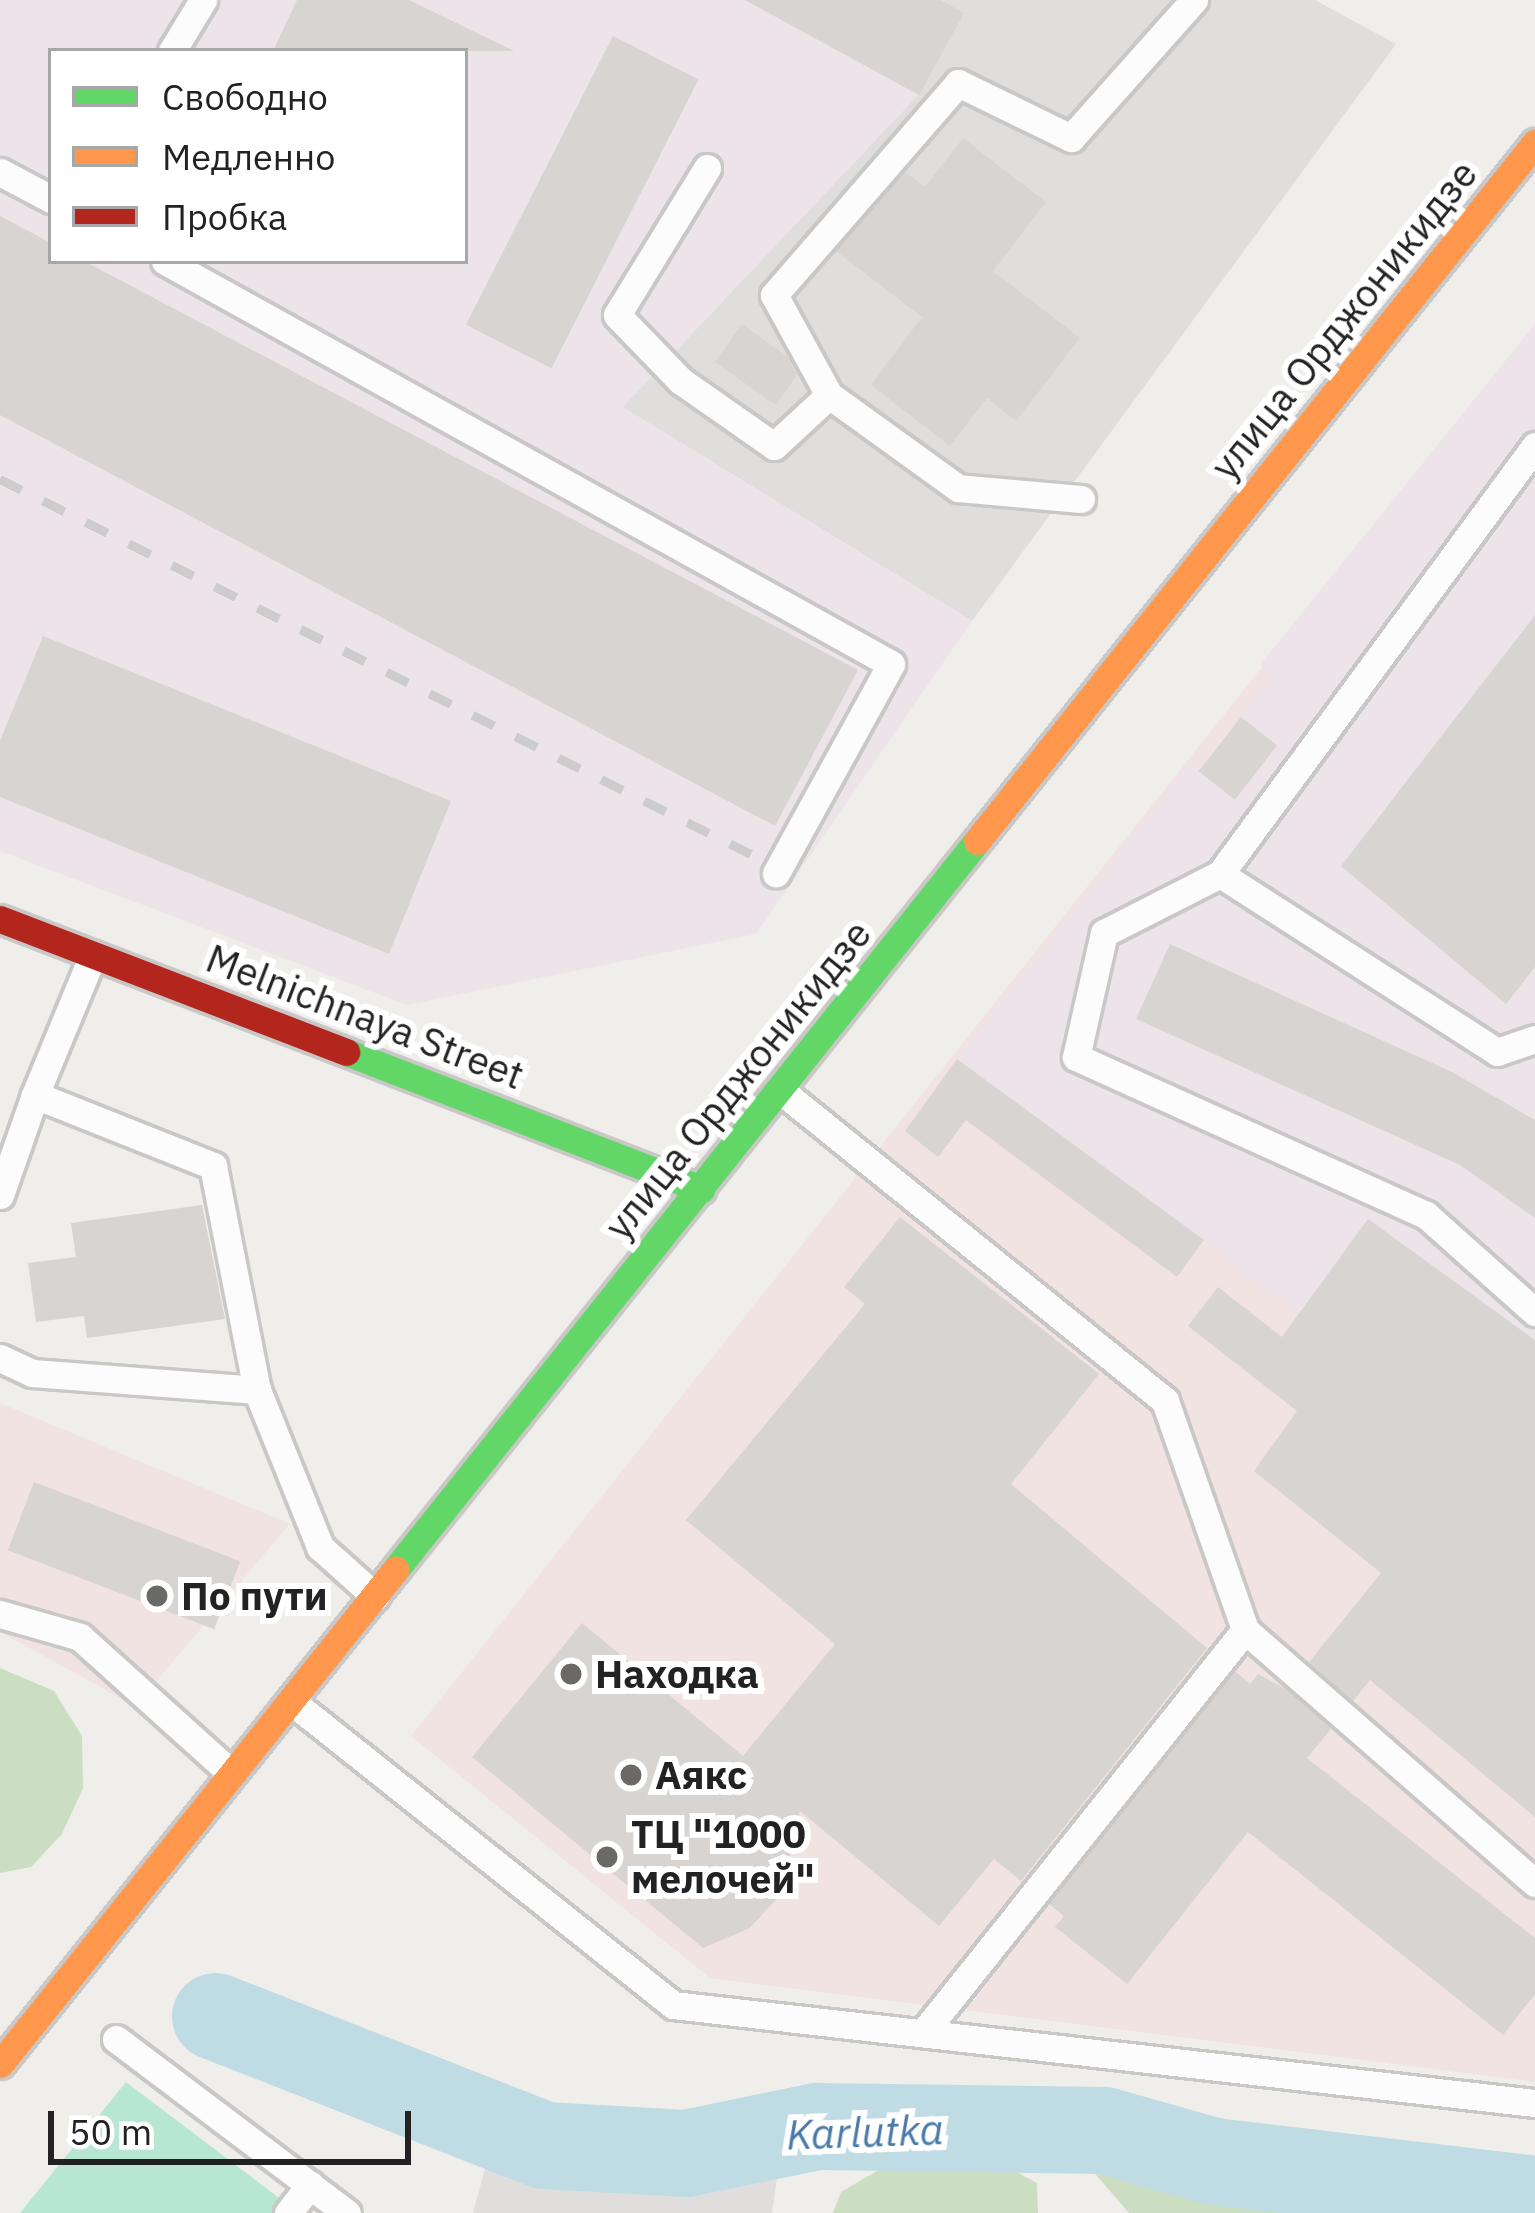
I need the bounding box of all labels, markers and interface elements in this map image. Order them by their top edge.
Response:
legend [48,48,468,264]
text: Свободно [162,73,328,120]
text: Медленно [162,133,335,180]
street label: улица Орджоникидзе [1201,151,1487,489]
text: Пробка [162,193,287,240]
street label: улица Орджоникидзе [595,911,881,1249]
street label: Melnichnaya Street [200,935,530,1099]
place label: По пути [181,1573,328,1619]
marker: По пути [144,1583,170,1609]
place label: Находка [595,1651,759,1697]
marker: Находка [558,1661,584,1687]
place label: Аякс [655,1752,747,1798]
marker: Аякс [618,1762,644,1788]
place label: ТЦ "1000 мелочей" [631,1812,815,1903]
marker: ТЦ "1000 мелочей" [594,1844,620,1870]
scale bar [54,2087,417,2161]
water label: Karlutka [785,2104,945,2160]
text: 50 m [69,2108,152,2155]

